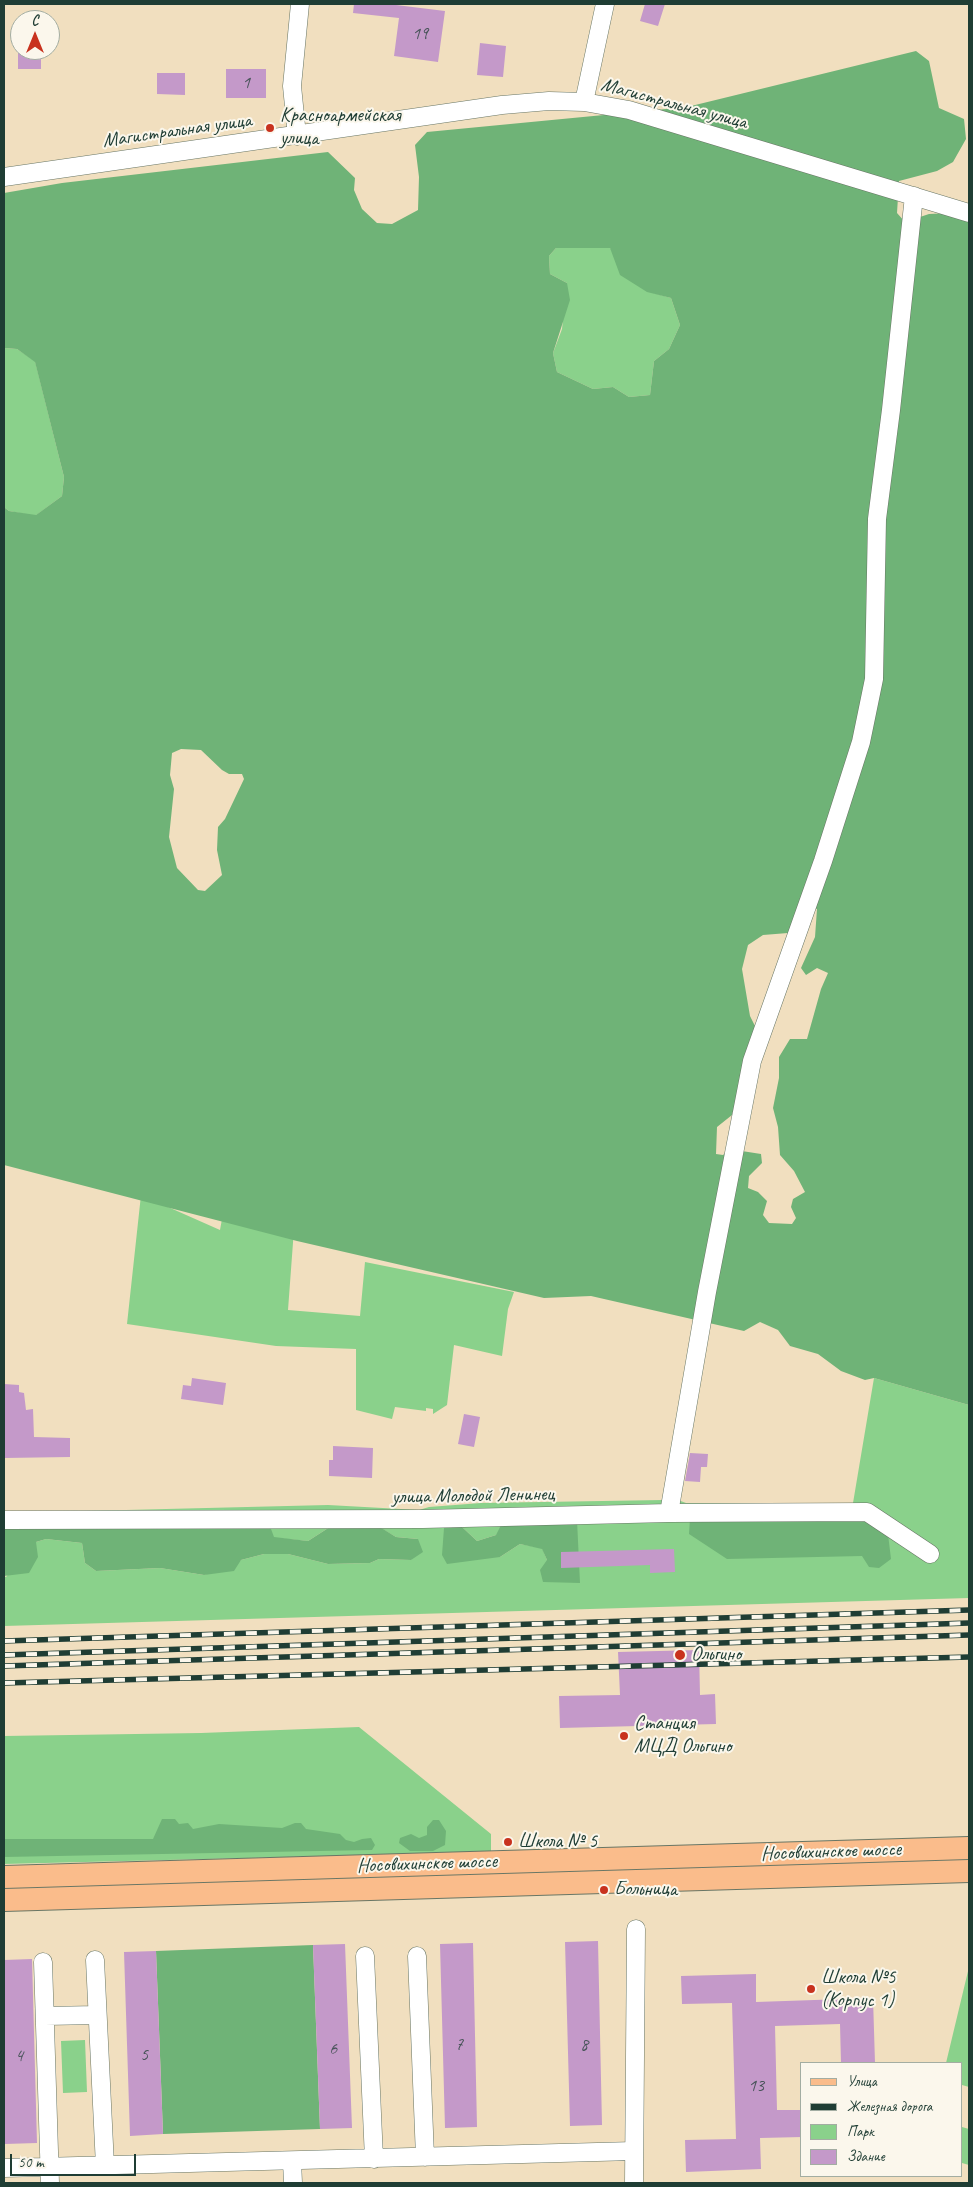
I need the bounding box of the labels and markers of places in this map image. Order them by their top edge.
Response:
place label: Красноармейская улица [280,104,400,151]
marker: Красноармейская улица [264,122,276,134]
place label: Ольгино [691,1643,741,1667]
marker: Ольгино [673,1648,687,1662]
place label: Станция МЦД Ольгино [634,1712,732,1759]
marker: Станция МЦД Ольгино [618,1730,630,1742]
place label: Школа № 5 [518,1830,597,1854]
marker: Школа № 5 [502,1836,514,1848]
place label: Больница [614,1878,677,1902]
marker: Больница [598,1884,610,1896]
place label: Школа №5 (Корпус 1) [821,1966,895,2013]
marker: Школа №5 (Корпус 1) [805,1983,817,1995]

